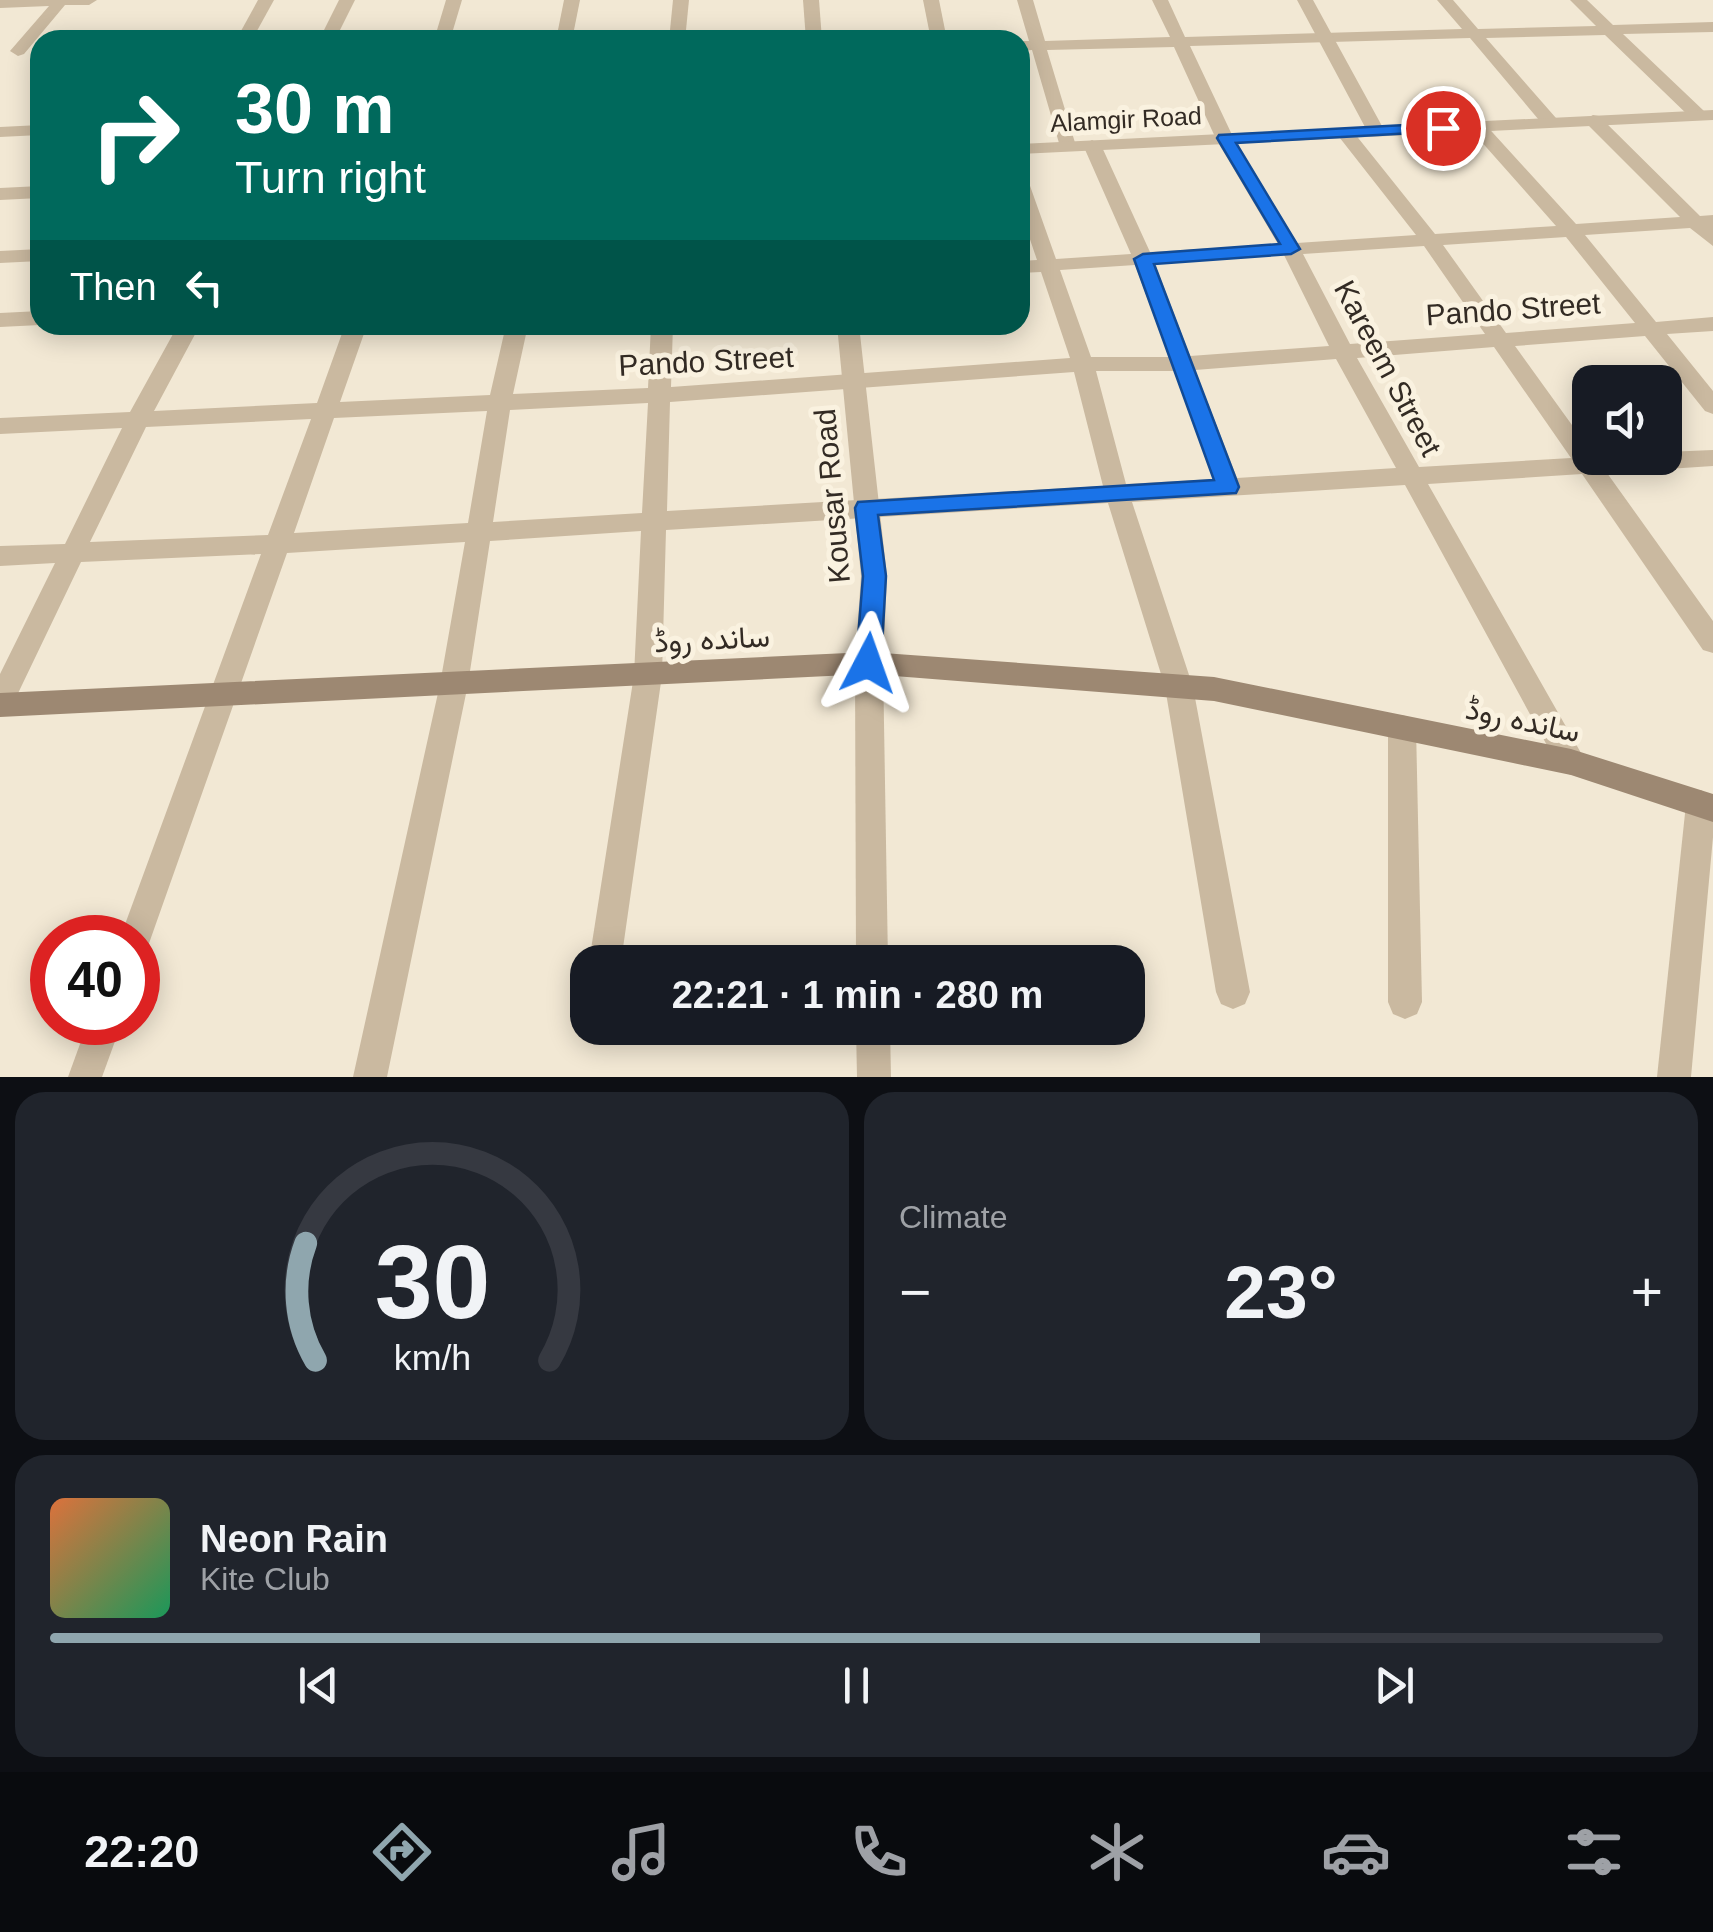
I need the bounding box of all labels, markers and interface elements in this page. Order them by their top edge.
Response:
icon: right [70,70,200,200]
text: 30 m [235,70,395,148]
pin [1401,86,1486,171]
street label: Alamgir Road [1050,101,1202,137]
icon: arrive [1416,101,1471,156]
text: Turn right [235,152,426,203]
icon: left [177,260,232,315]
text: Then [70,266,157,308]
street label: Kareem Street [1328,275,1448,462]
street label: Pando Street [1424,286,1602,332]
street label: Pando Street [618,340,795,382]
map controls [1572,365,1682,475]
button: sound [1572,365,1682,475]
street label: Kousar Road [808,407,856,585]
position arrow [816,611,920,715]
street label: ساندہ روڈ [653,619,771,661]
street label: ساندہ روڈ [1462,692,1583,750]
speed limit sign: 40 [30,915,160,1045]
text: 22:21 · 1 min · 280 m [672,974,1043,1016]
text: Climate [899,1199,1007,1235]
text: 30 [374,1224,490,1340]
text: 23° [1224,1250,1338,1334]
text: − [899,1261,931,1323]
text: + [1631,1261,1663,1323]
text: km/h [393,1338,471,1378]
text: Neon Rain [200,1518,388,1560]
text: Kite Club [200,1561,330,1597]
icon: previous [291,1658,346,1713]
icon: pause [829,1658,884,1713]
icon: next [1367,1658,1422,1713]
icon: directions [367,1817,437,1887]
icon: music [606,1817,676,1887]
icon: phone [844,1817,914,1887]
icon: climate [1082,1817,1152,1887]
icon: car [1321,1817,1391,1887]
icon: filters [1559,1817,1629,1887]
text: 22:20 [84,1826,199,1877]

